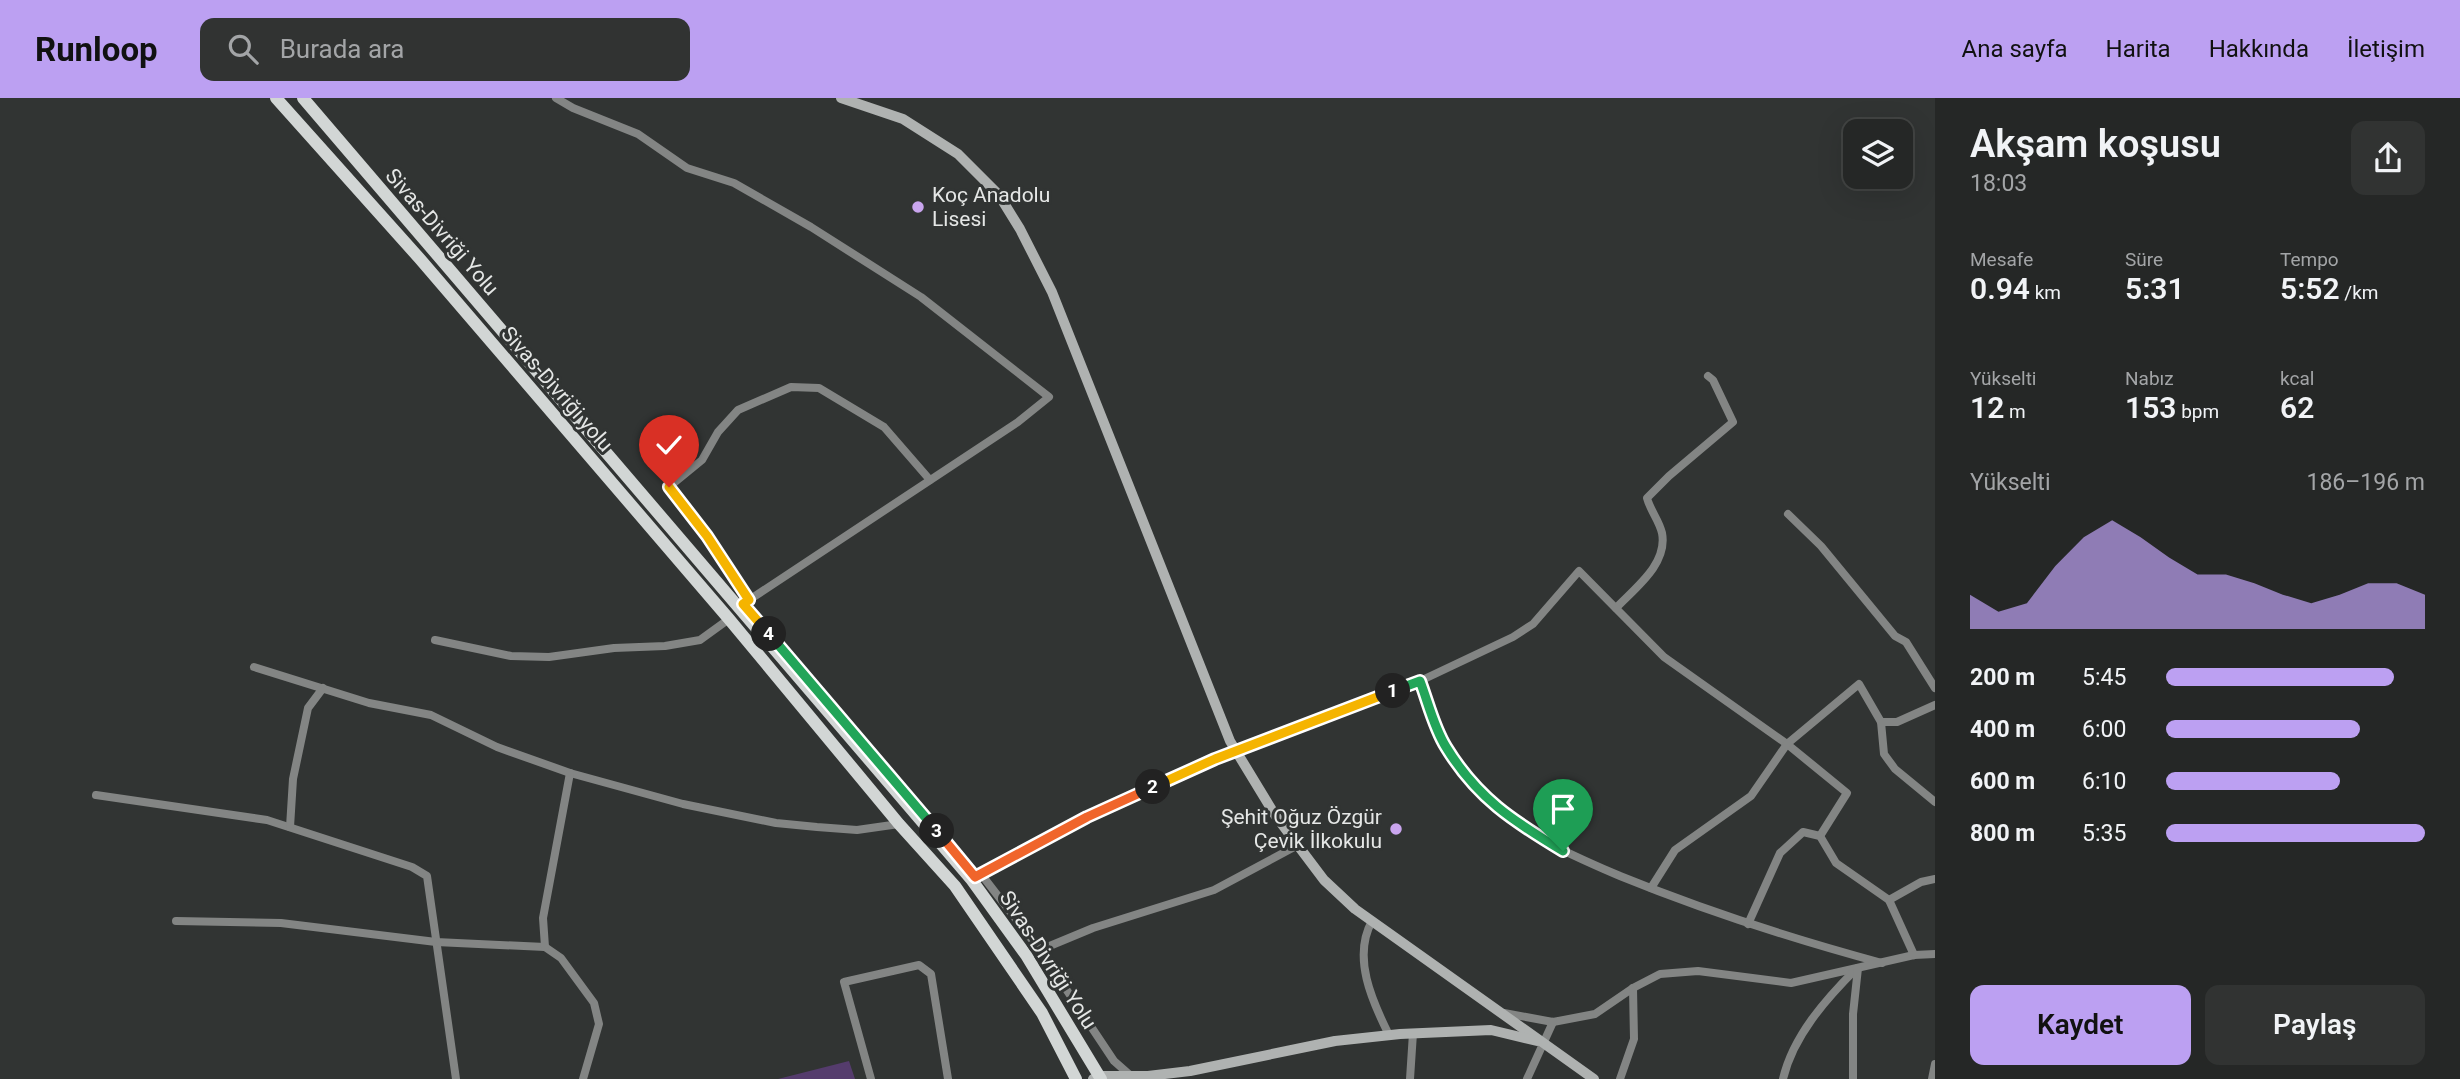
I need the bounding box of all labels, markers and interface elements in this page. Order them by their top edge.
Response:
search box [200,18,690,81]
text: Runloop [35,30,158,69]
icon: search [224,30,262,68]
text: Burada ara [280,34,405,64]
text: Ana sayfa [1962,35,2068,63]
text: Harita [2106,35,2171,63]
text: Hakkında [2209,35,2309,63]
text: İletişim [2347,35,2425,63]
map controls [1843,119,1913,189]
button: layers [1843,119,1913,189]
button: share [2351,121,2425,195]
text: Akşam koşusu [1970,122,2221,166]
street label: Sivas-Divriği Yolu [381,164,503,300]
text: 18:03 [1970,170,2027,197]
place label: Koç Anadolu Lisesi [932,183,1050,231]
marker: Koç Anadolu Lisesi [910,199,926,215]
text: Mesafe [1970,248,2033,271]
text: Süre [2125,248,2163,271]
text: Tempo [2280,248,2339,271]
text: 0.94 [1970,271,2030,306]
text: 5:31 [2125,271,2185,306]
text: 5:52 [2280,271,2340,306]
text: km [2030,281,2061,304]
text: /km [2340,281,2378,304]
street label: Sivas-Divriği yolu [496,322,618,456]
text: Yükselti [1970,367,2037,390]
text: Nabız [2125,367,2174,390]
text: kcal [2280,367,2314,390]
text: 12 [1970,390,2004,425]
text: 153 [2125,390,2176,425]
text: 62 [2280,390,2314,425]
text: m [2004,400,2026,423]
text: bpm [2176,400,2219,423]
pin [639,415,699,487]
icon: check [650,426,688,464]
text: Yükselti [1970,469,2051,496]
text: 186–196 m [2306,469,2425,496]
pin: 4 [752,616,786,652]
text: 4 [763,622,774,645]
text: 200 m [1970,664,2035,691]
text: 5:45 [2082,664,2126,691]
pin: 1 [1376,674,1410,708]
text: 1 [1387,679,1398,702]
text: 400 m [1970,716,2035,743]
text: 6:00 [2082,716,2126,743]
text: 600 m [1970,768,2035,795]
text: 6:10 [2082,768,2126,795]
pin: 2 [1136,770,1170,804]
text: 2 [1147,775,1158,798]
pin [1533,779,1593,851]
icon: arrive [1544,790,1582,828]
place label: Şehit Oğuz Özgür Çevik İlkokulu [1221,805,1382,853]
pin: 3 [920,814,954,848]
text: 3 [931,819,942,842]
text: 800 m [1970,820,2035,847]
text: 5:35 [2082,820,2126,847]
marker: Şehit Oğuz Özgür Çevik İlkokulu [1388,821,1404,837]
street label: Sivas-Divriği Yolu [994,887,1102,1033]
button: Kaydet [1970,985,2191,1065]
button: Paylaş [2205,985,2425,1065]

